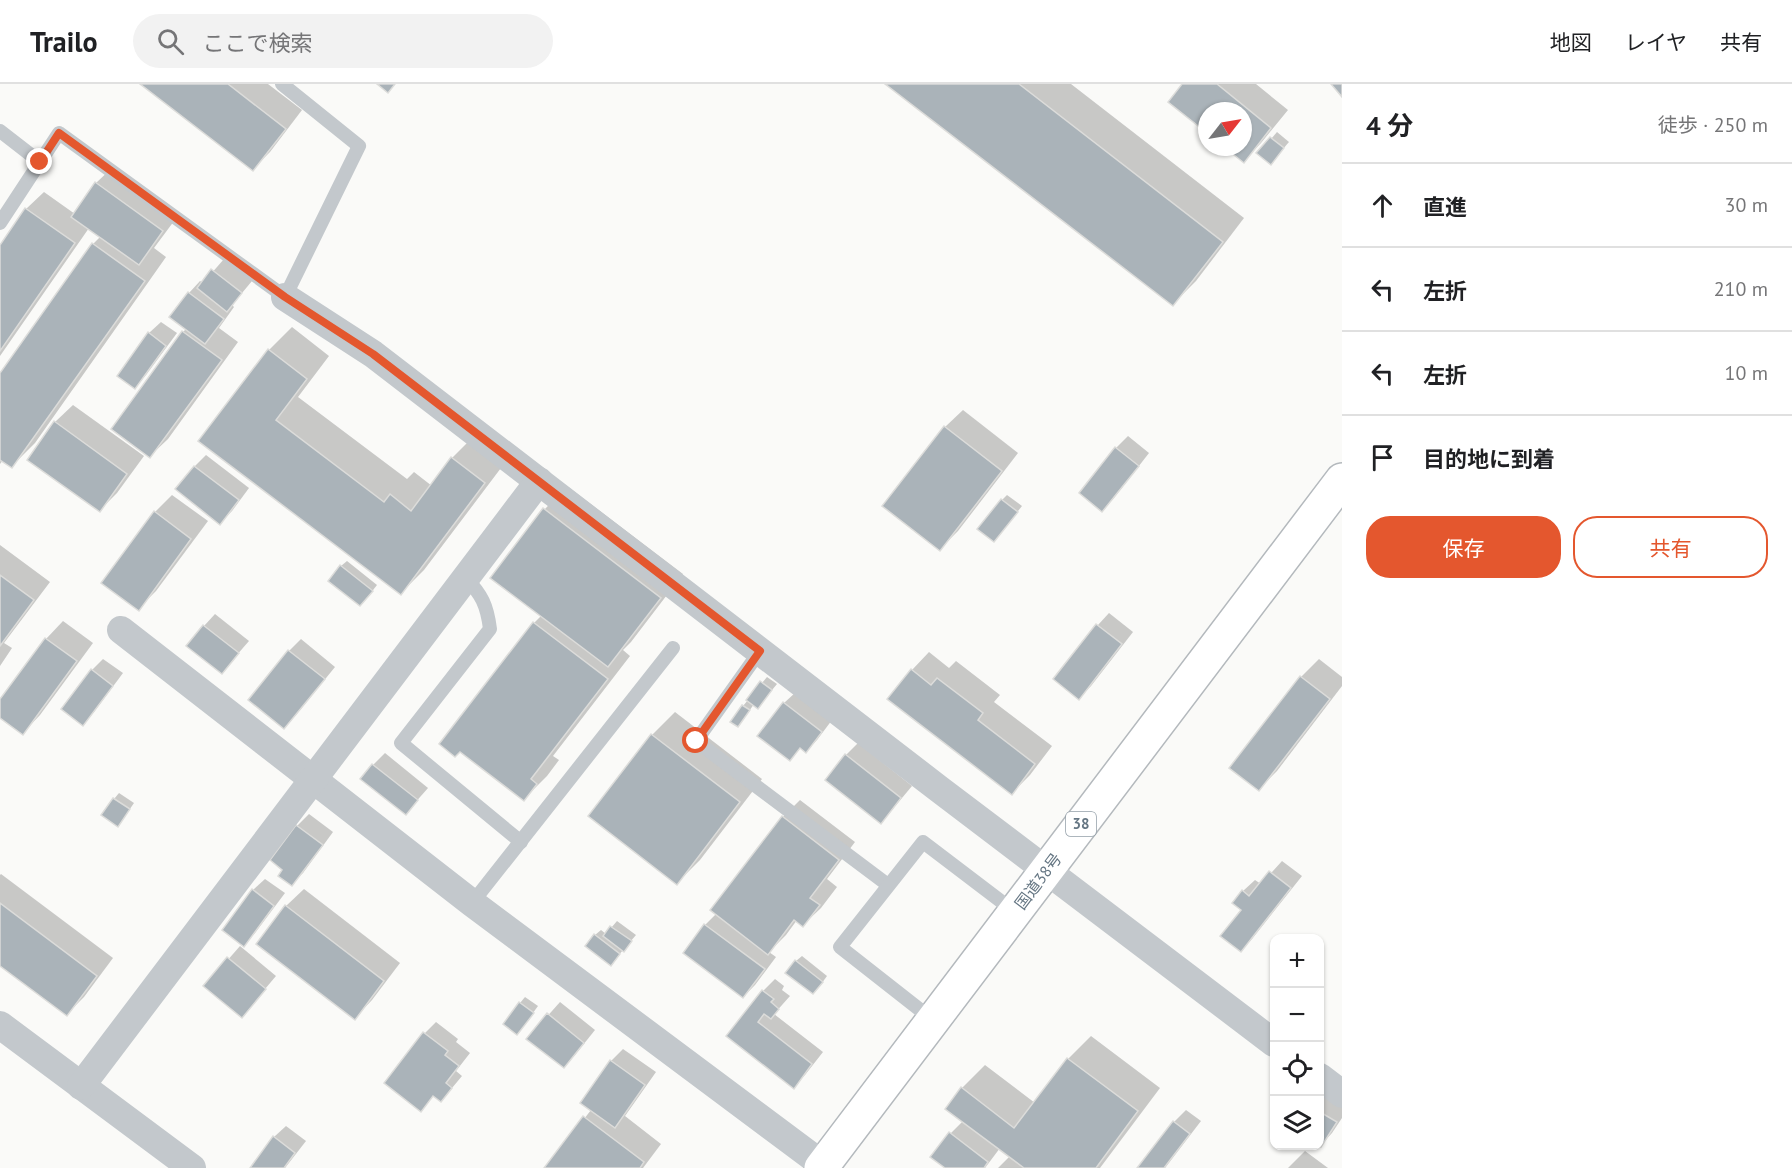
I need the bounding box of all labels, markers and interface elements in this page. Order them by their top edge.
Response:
search box [133,14,553,68]
text: Trailo [30,23,97,60]
icon: search [154,25,187,58]
text: ここで検索 [202,29,313,57]
text: 地図 [1550,29,1592,56]
text: レイヤ [1625,29,1687,56]
text: 共有 [1720,29,1762,56]
north arrow [1198,102,1252,156]
text: 4 分 [1366,109,1413,142]
text: 徒歩 · 250 m [1658,112,1768,138]
route end [26,148,52,174]
icon: ahead [1366,189,1399,222]
text: 30 m [1725,192,1768,218]
text: 直進 [1423,193,1467,221]
icon: left [1366,273,1399,306]
text: 210 m [1714,276,1768,302]
text: 左折 [1423,277,1467,305]
icon: left [1366,357,1399,390]
text: 10 m [1725,360,1768,386]
text: 左折 [1423,361,1467,389]
icon: arrive [1366,441,1399,474]
text: 目的地に到着 [1423,445,1555,473]
button: 保存 [1366,516,1561,578]
button: 共有 [1573,516,1768,578]
route start [682,727,708,753]
road number: 38 [1066,812,1096,836]
street label: 国道38号 [1010,849,1066,913]
map controls [1270,934,1324,1150]
button: + [1270,934,1324,988]
button: − [1270,988,1324,1042]
button: locate [1270,1042,1324,1096]
button: layers [1270,1096,1324,1150]

